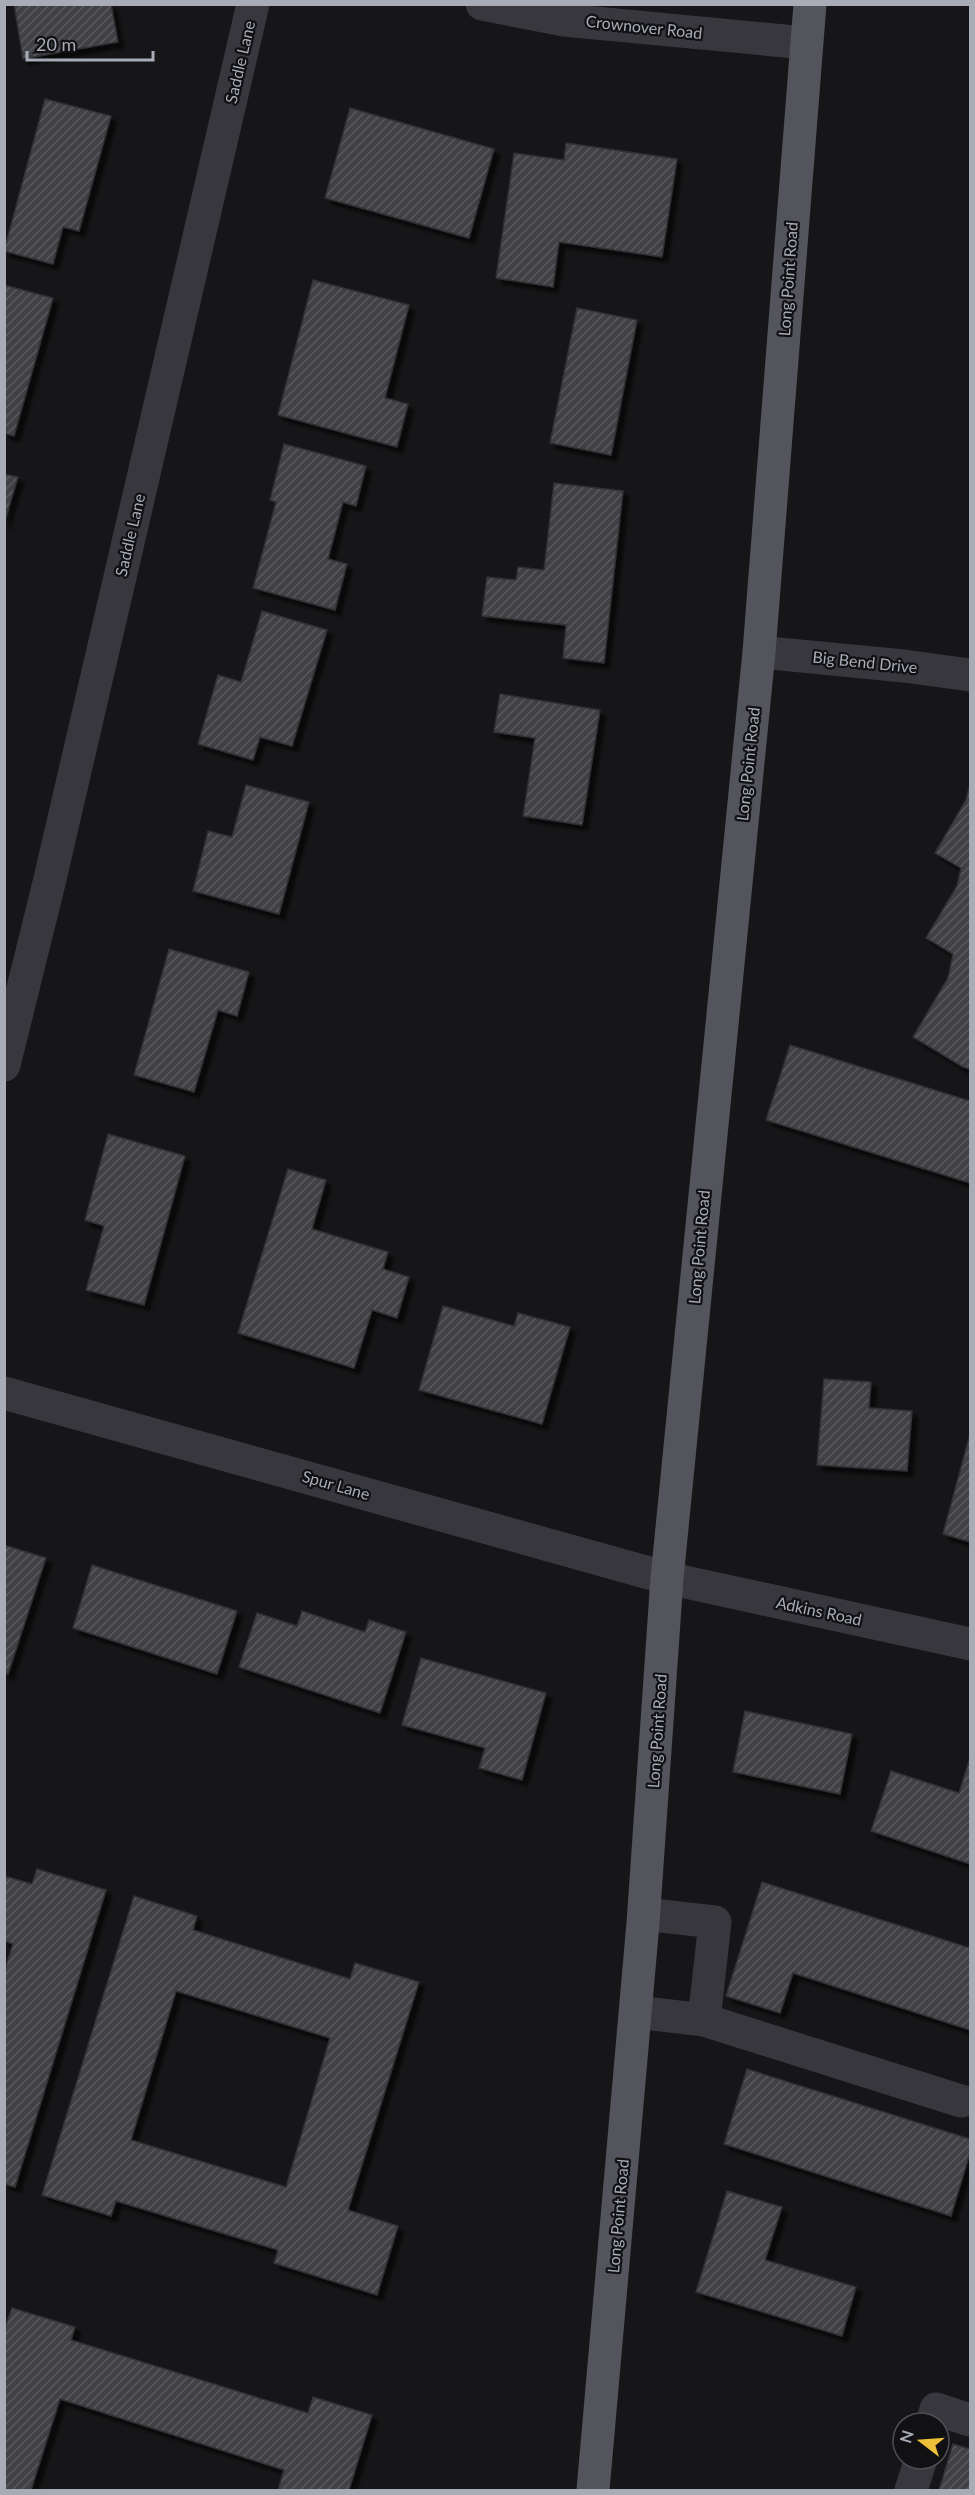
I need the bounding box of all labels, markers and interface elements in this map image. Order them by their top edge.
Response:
street label: Crownover Road [585,11,703,42]
street label: Saddle Lane [221,19,258,105]
scale bar [27,24,153,62]
text: 20 m [36,33,76,55]
street label: Long Point Road [774,221,801,337]
street label: Saddle Lane [111,492,148,578]
street label: Big Bend Drive [812,647,918,676]
street label: Long Point Road [732,706,763,822]
street label: Long Point Road [684,1189,713,1305]
street label: Spur Lane [300,1466,372,1503]
street label: Adkins Road [775,1592,864,1629]
street label: Long Point Road [643,1673,670,1789]
street label: Long Point Road [603,2158,632,2274]
north arrow [891,2411,951,2471]
text: N [895,2428,917,2445]

